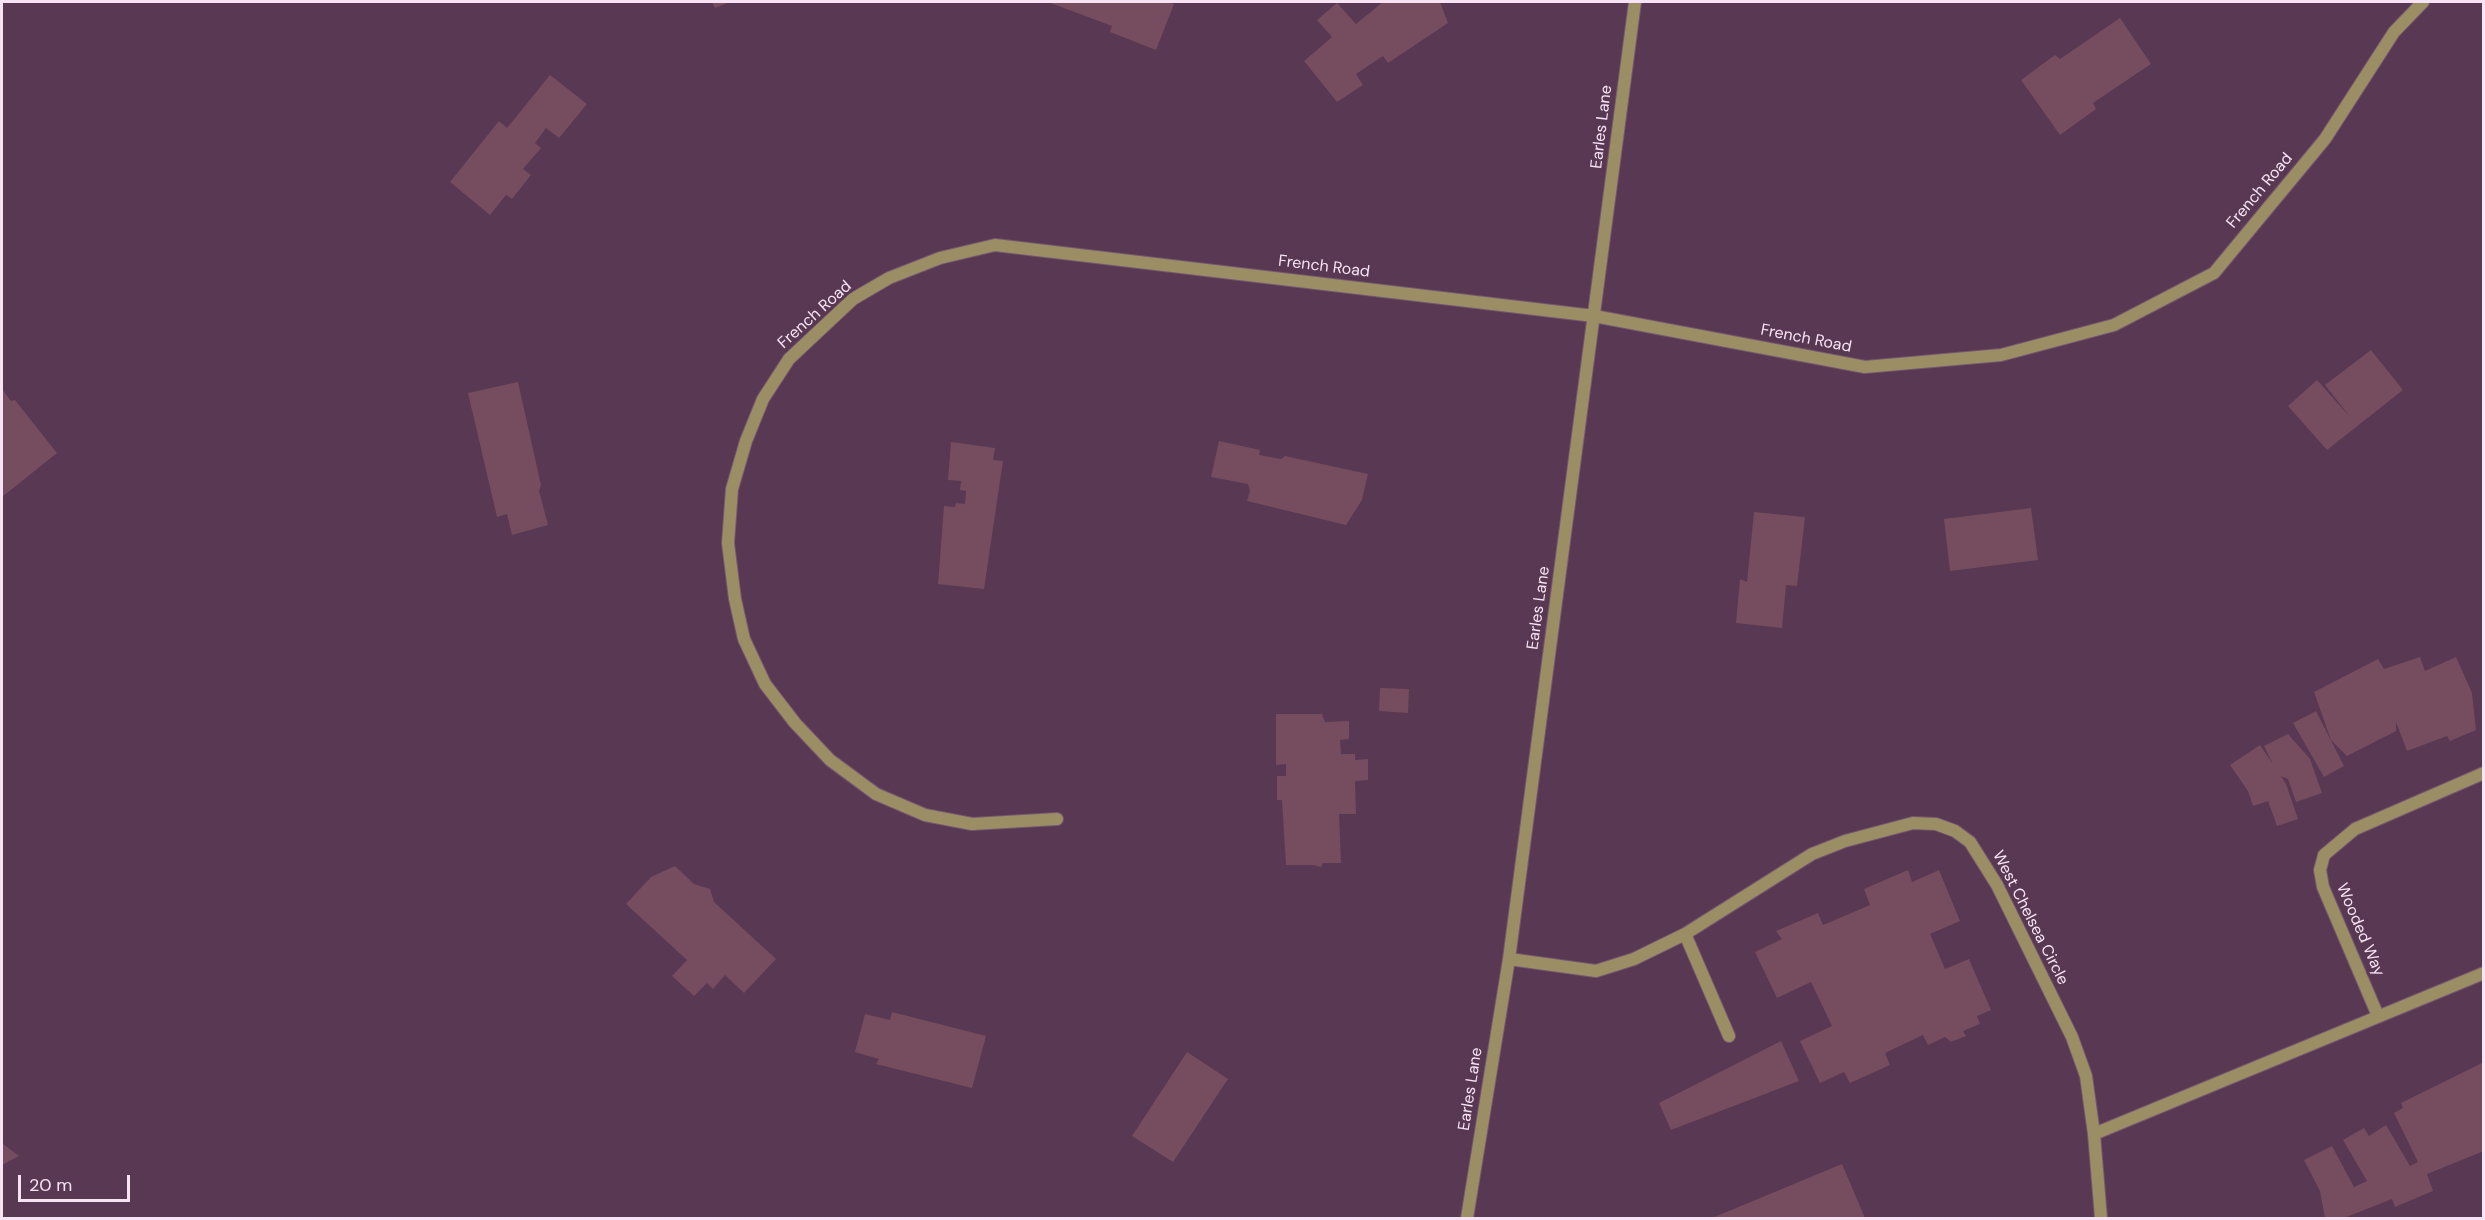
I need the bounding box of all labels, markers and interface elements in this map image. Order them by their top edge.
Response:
street label: Earles Lane [1587,84,1617,170]
street label: French Road [2223,149,2297,233]
street label: French Road [1277,252,1371,282]
street label: French Road [774,277,856,353]
street label: French Road [1759,321,1853,357]
street label: Earles Lane [1524,565,1554,651]
street label: West Chelsea Circle [1988,848,2072,988]
street label: Wooded Way [2332,881,2388,979]
street label: Earles Lane [1455,1046,1487,1132]
scale bar [21,1163,134,1201]
text: 20 m [29,1173,72,1197]

